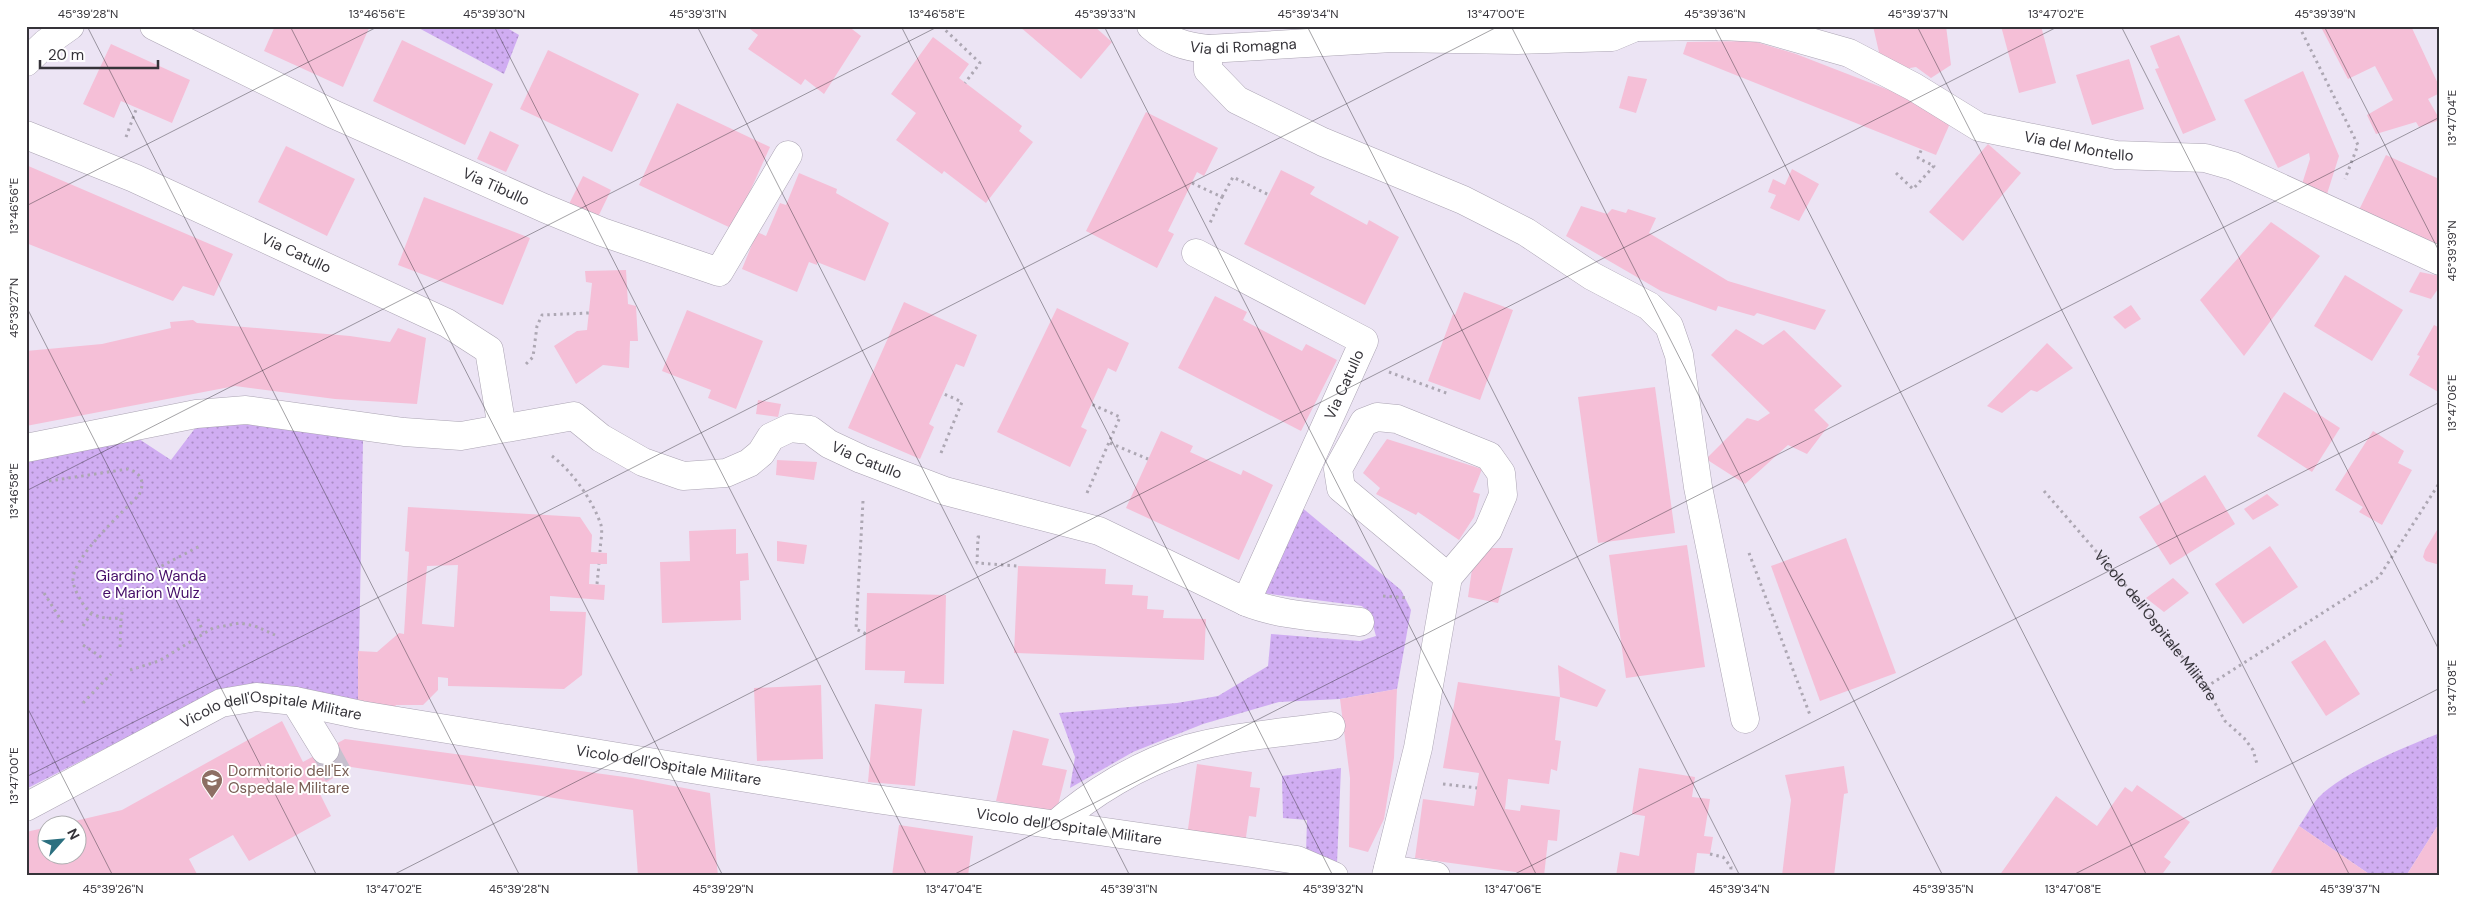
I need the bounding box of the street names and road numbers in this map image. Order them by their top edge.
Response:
street label: Via di Romagna [1188,34,1297,59]
street label: Via del Montello [2022,126,2134,166]
street label: Via Tibullo [459,163,533,210]
street label: Via Catullo [258,228,334,278]
street label: Via Catullo [1320,346,1369,423]
street label: Via Catullo [828,437,905,484]
street label: Vicolo dell'Ospitale Militare [2090,546,2222,705]
street label: Vicolo dell'Ospitale Militare [177,686,364,733]
street label: Vicolo dell'Ospitale Militare [575,740,763,790]
street label: Vicolo dell'Ospitale Militare [975,803,1163,850]

